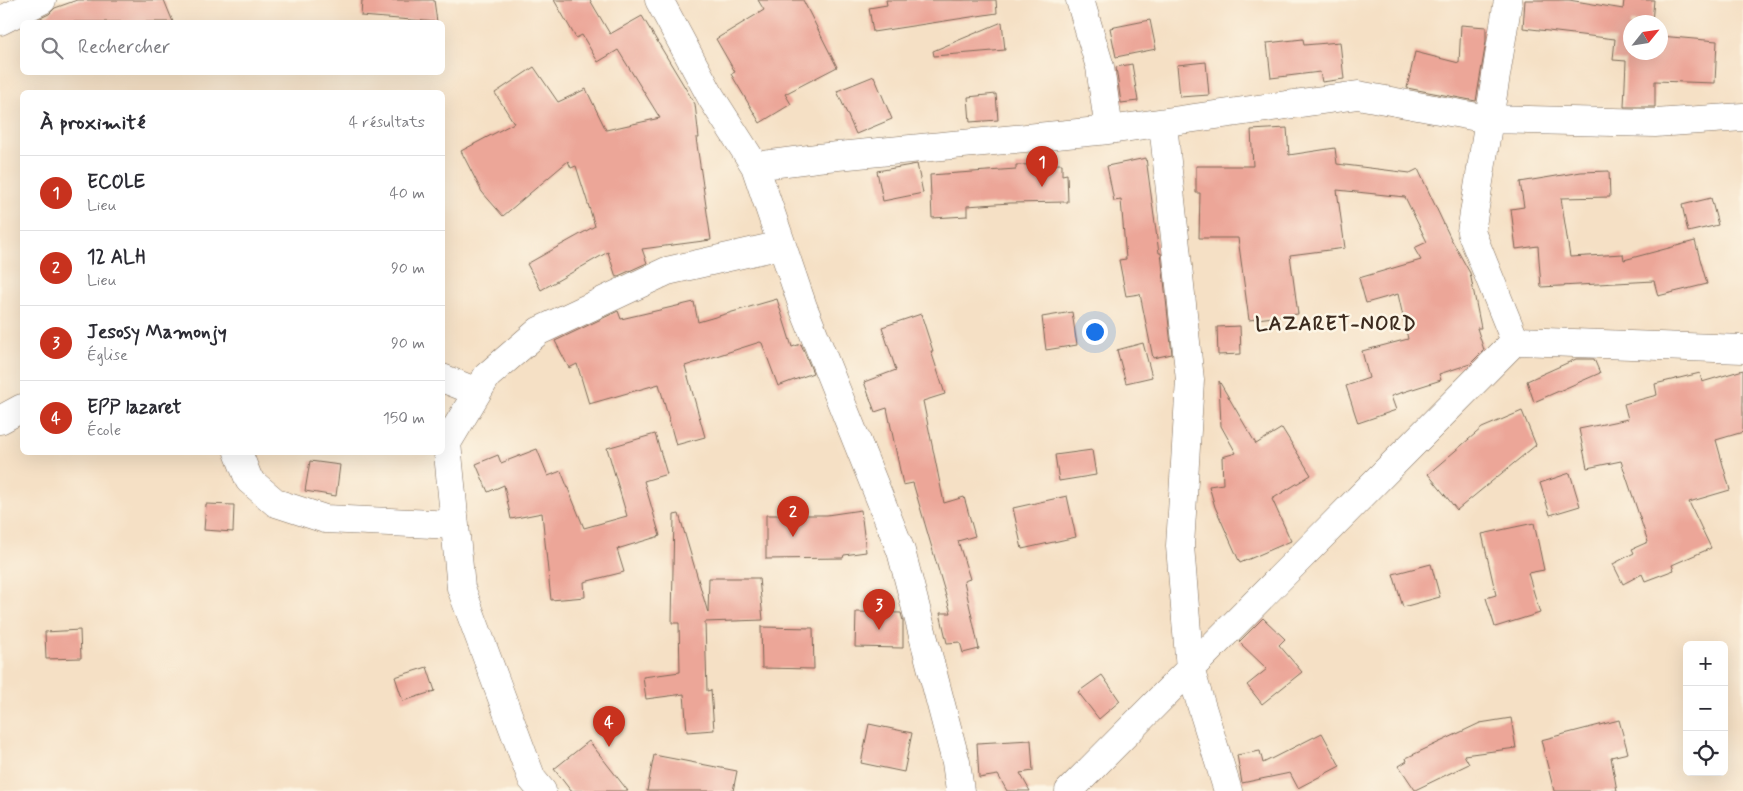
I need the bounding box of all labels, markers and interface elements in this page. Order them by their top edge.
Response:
north arrow [1623,15,1668,60]
search box [20,20,445,75]
icon: search [38,34,66,62]
text: Rechercher [78,35,170,60]
text: À proximité [40,109,146,137]
text: 4 résultats [349,112,425,133]
pin: 1 [1026,146,1058,187]
text: ECOLE [87,170,145,195]
text: 1 [52,183,60,204]
text: 40 m [389,183,425,204]
text: Lieu [87,195,117,216]
text: 12 ALH [87,245,145,270]
text: 2 [52,258,60,279]
text: 90 m [391,258,425,279]
text: Lieu [87,270,117,291]
district label: LAZARET-NORD [1255,311,1417,338]
your location [1082,319,1108,345]
text: Jesosy Mamonjy [87,320,227,345]
text: 3 [52,333,60,354]
text: 90 m [391,333,425,354]
text: Église [87,345,128,366]
text: EPP lazaret [87,395,182,420]
text: 4 [51,408,61,429]
text: 150 m [383,408,425,429]
text: École [87,420,121,441]
pin: 2 [777,496,809,537]
pin: 3 [863,589,895,630]
map controls [1683,641,1728,776]
button: + [1683,641,1728,686]
button: − [1683,686,1728,731]
pin: 4 [593,706,625,747]
button: locate [1683,731,1728,776]

